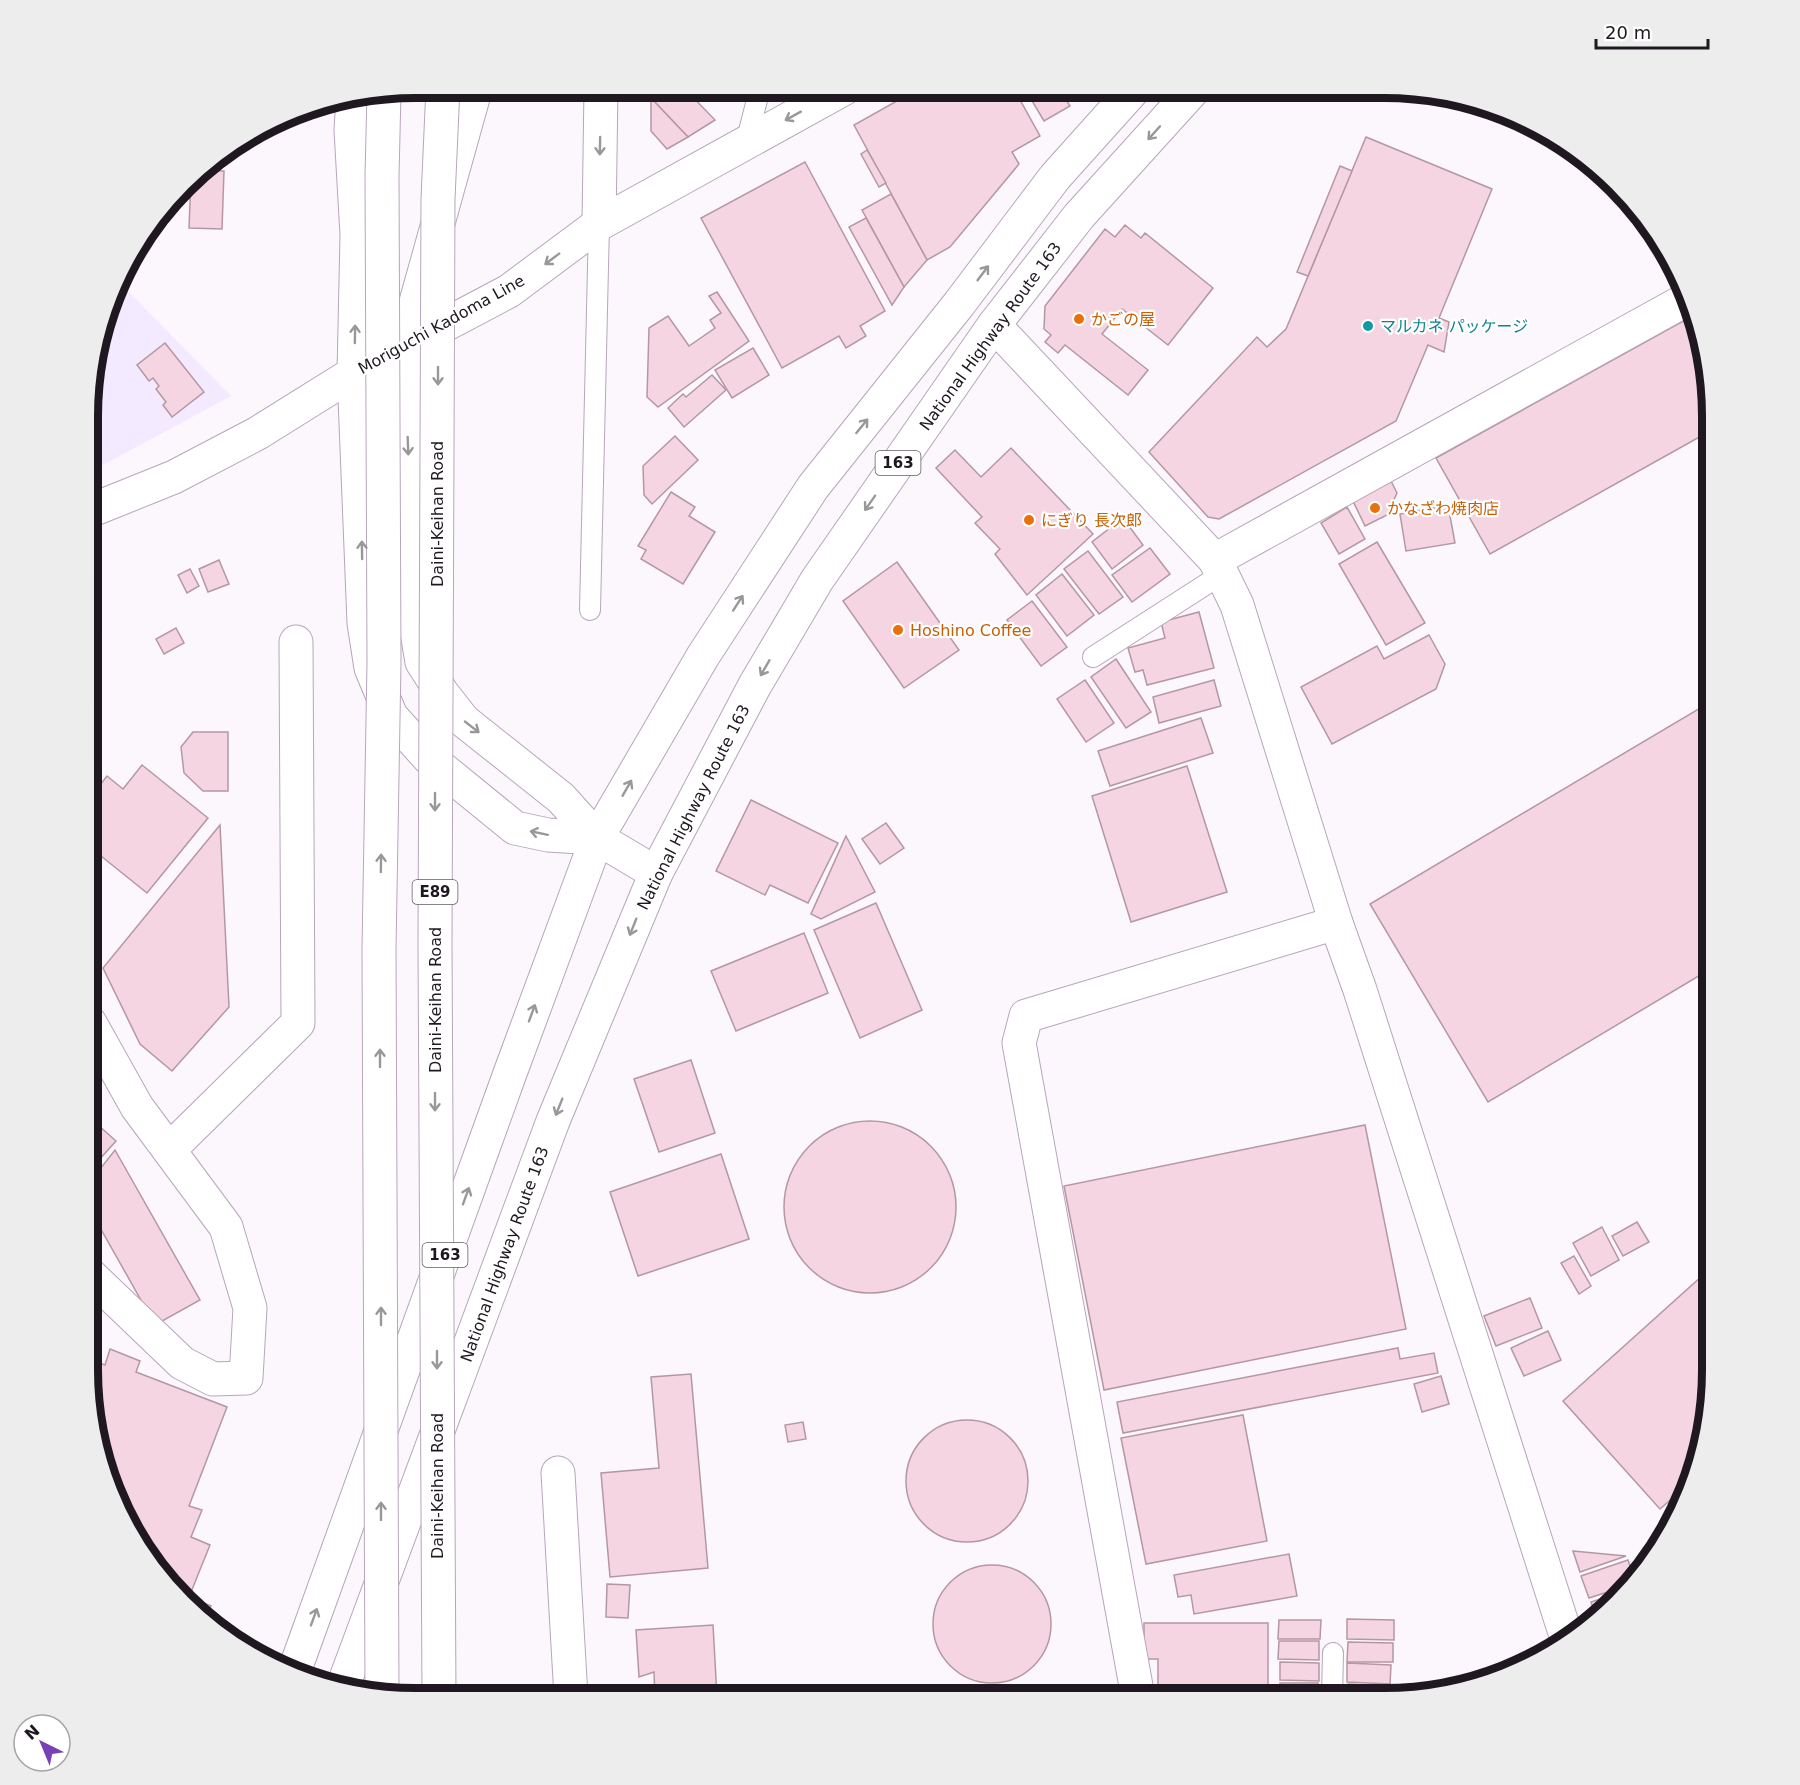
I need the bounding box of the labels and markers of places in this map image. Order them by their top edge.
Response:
place label: かごの屋 [1091,310,1155,329]
marker: かごの屋 [1072,312,1086,326]
place label: マルカネ パッケージ [1380,317,1528,336]
marker: マルカネ パッケージ [1361,319,1375,333]
place label: かなざわ焼肉店 [1387,499,1499,518]
marker: かなざわ焼肉店 [1368,501,1382,515]
place label: にぎり 長次郎 [1041,511,1142,530]
marker: にぎり 長次郎 [1022,513,1036,527]
place label: Hoshino Coffee [910,621,1031,640]
marker: Hoshino Coffee [891,623,905,637]

